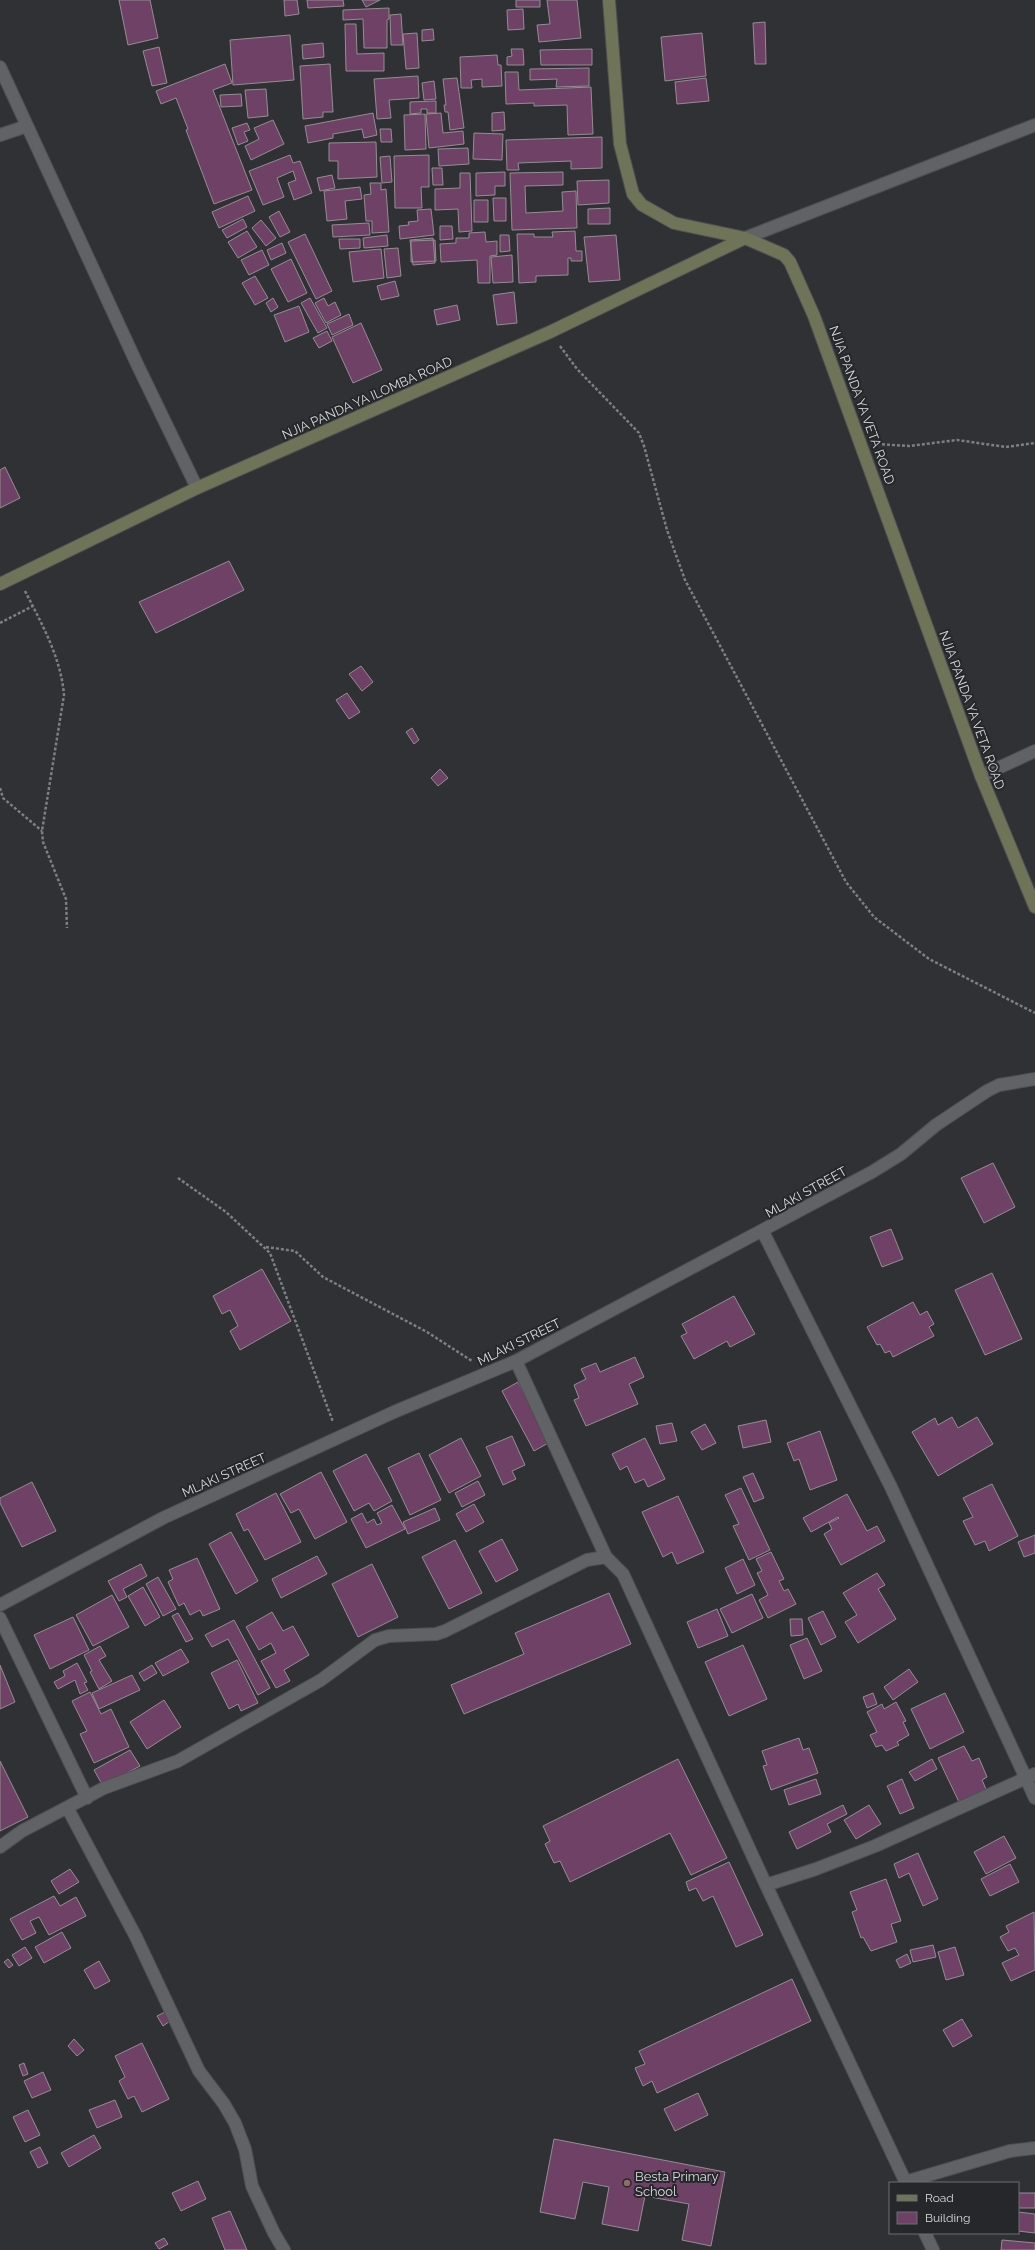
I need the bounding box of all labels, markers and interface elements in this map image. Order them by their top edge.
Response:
street label: NJIA PANDA YA VETA ROAD [826,324,898,486]
street label: NJIA PANDA YA ILOMBA ROAD [280,354,454,442]
street label: NJIA PANDA YA VETA ROAD [936,629,1008,791]
street label: MLAKI STREET [763,1163,849,1221]
street label: MLAKI STREET [475,1315,563,1369]
street label: MLAKI STREET [180,1450,269,1500]
place label: Besta Primary School [635,2169,718,2199]
marker: Besta Primary School [622,2178,632,2188]
legend [889,2182,1019,2234]
text: Road [925,2191,954,2205]
text: Building [925,2211,971,2225]

